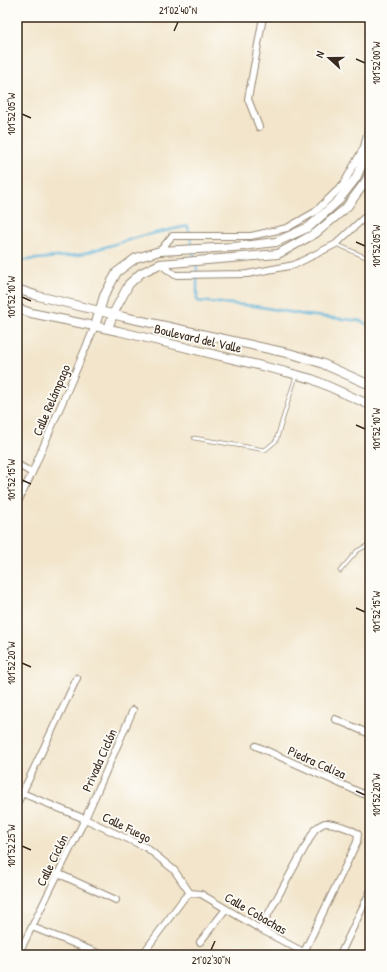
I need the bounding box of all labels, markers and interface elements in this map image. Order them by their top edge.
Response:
text: 21°02'40"N [159,4,197,17]
north arrow [309,38,349,78]
text: 101°52'00"W [370,41,383,84]
text: N [312,49,327,60]
text: 101°52'05"W [5,92,18,135]
text: 101°52'05"W [370,224,383,267]
text: 101°52'10"W [5,275,18,318]
street label: Boulevard del Valle [153,319,243,357]
street label: Calle Relámpago [28,361,74,439]
text: 101°52'10"W [370,407,383,450]
text: 101°52'15"W [5,458,18,501]
text: 101°52'15"W [370,590,383,633]
text: 101°52'20"W [5,641,18,684]
street label: Privada Ciclón [77,725,121,794]
street label: Piedra Caliza [285,741,349,783]
text: 101°52'20"W [370,773,383,816]
street label: Calle Fuego [100,807,154,847]
text: 101°52'25"W [5,824,18,867]
street label: Calle Ciclón [32,831,72,889]
street label: Calle Cobachas [221,888,291,938]
text: 21°02'30"N [192,954,230,967]

